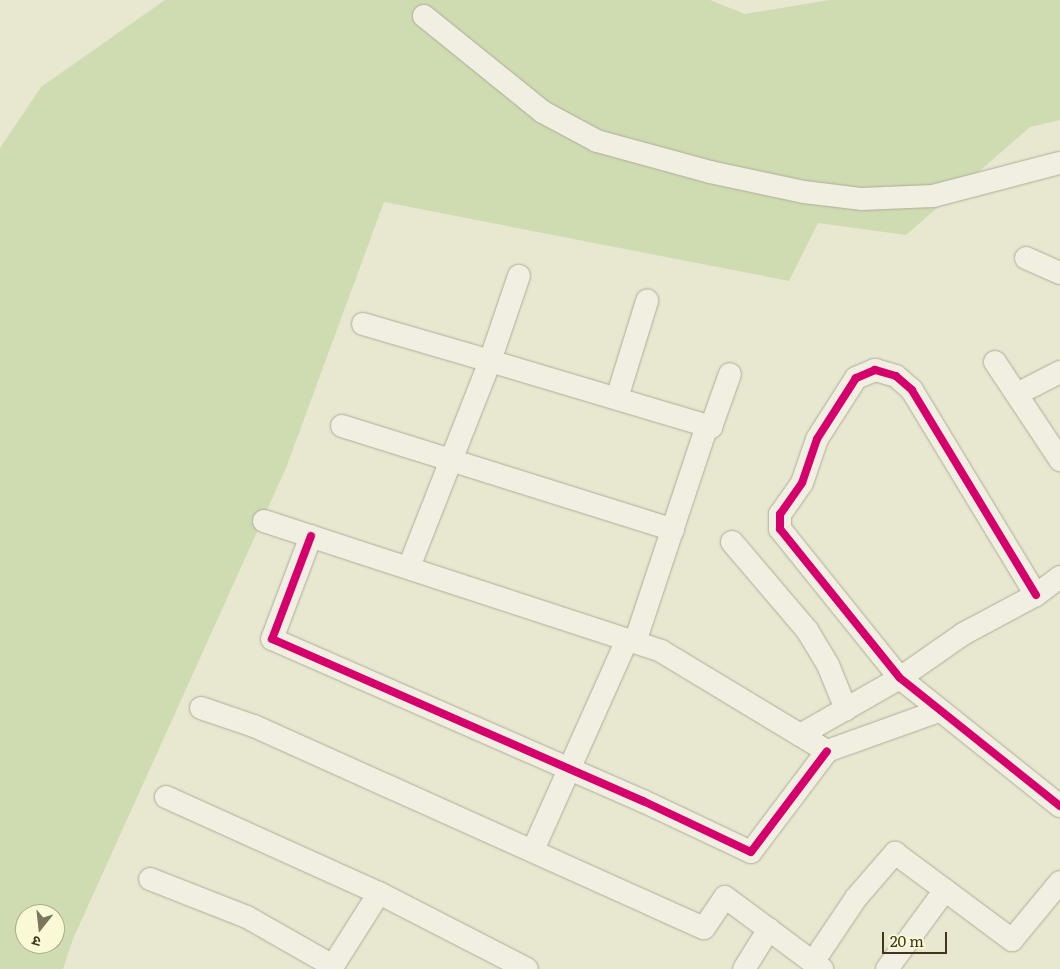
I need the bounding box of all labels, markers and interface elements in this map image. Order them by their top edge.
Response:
north arrow [15,904,65,954]
scale bar [885,922,950,954]
text: 20 m [890,929,924,952]
text: उ [29,932,43,953]

